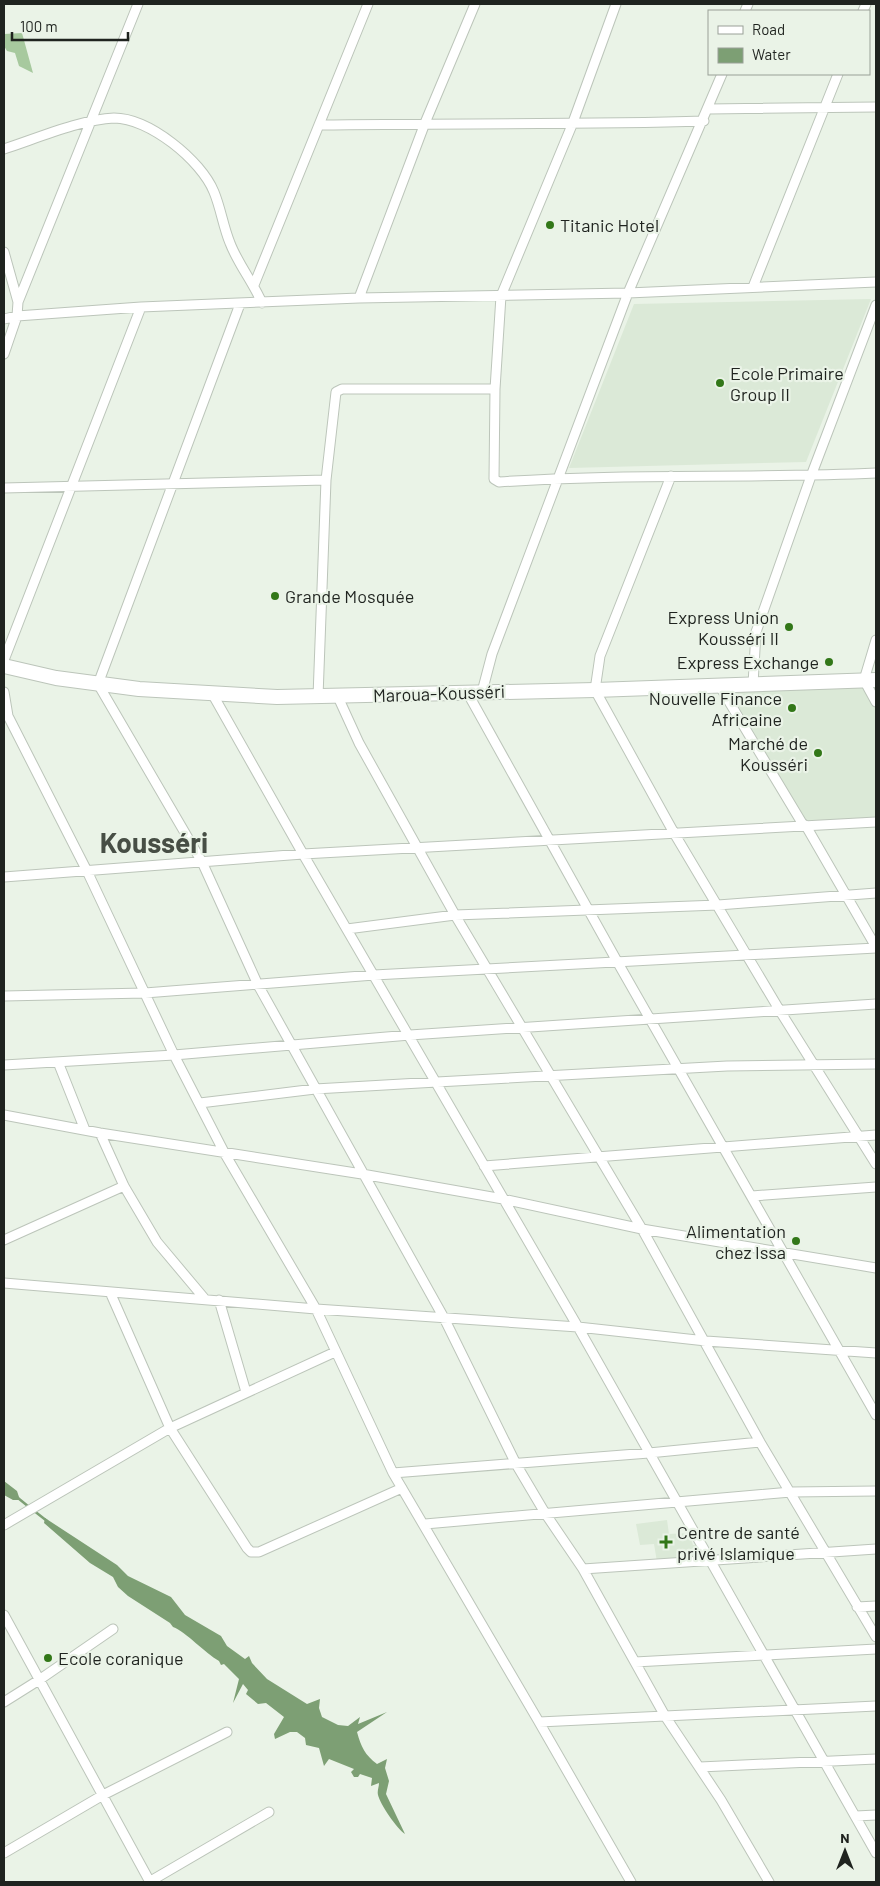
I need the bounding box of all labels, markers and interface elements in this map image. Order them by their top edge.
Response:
scale bar [12,10,129,42]
legend [708,10,870,75]
text: 100 m [20,17,58,35]
text: Road [752,20,785,38]
text: Water [752,45,791,63]
place label: Titanic Hotel [560,214,659,236]
marker: Titanic Hotel [544,219,556,231]
place label: Ecole Primaire Group II [730,362,844,405]
marker: Ecole Primaire Group II [714,377,726,389]
place label: Grande Mosquée [285,585,414,607]
marker: Grande Mosquée [269,590,281,602]
place label: Express Union Kousséri II [668,606,779,649]
marker: Express Union Kousséri II [783,621,795,633]
place label: Express Exchange [677,651,819,673]
marker: Express Exchange [823,656,835,668]
street label: Maroua-Kousséri [373,680,505,706]
place label: Nouvelle Finance Africaine [649,687,782,730]
marker: Nouvelle Finance Africaine [786,702,798,714]
place label: Marché de Kousséri [728,732,808,775]
marker: Marché de Kousséri [812,747,824,759]
district label: Kousséri [100,825,208,859]
place label: Alimentation chez Issa [686,1220,786,1263]
marker: Alimentation chez Issa [790,1235,802,1247]
place label: Centre de santé privé Islamique [677,1521,800,1564]
marker: Centre de santé privé Islamique [659,1535,673,1549]
place label: Ecole coranique [58,1647,184,1669]
marker: Ecole coranique [42,1652,54,1664]
north arrow [820,1826,870,1876]
text: N [840,1829,850,1846]

